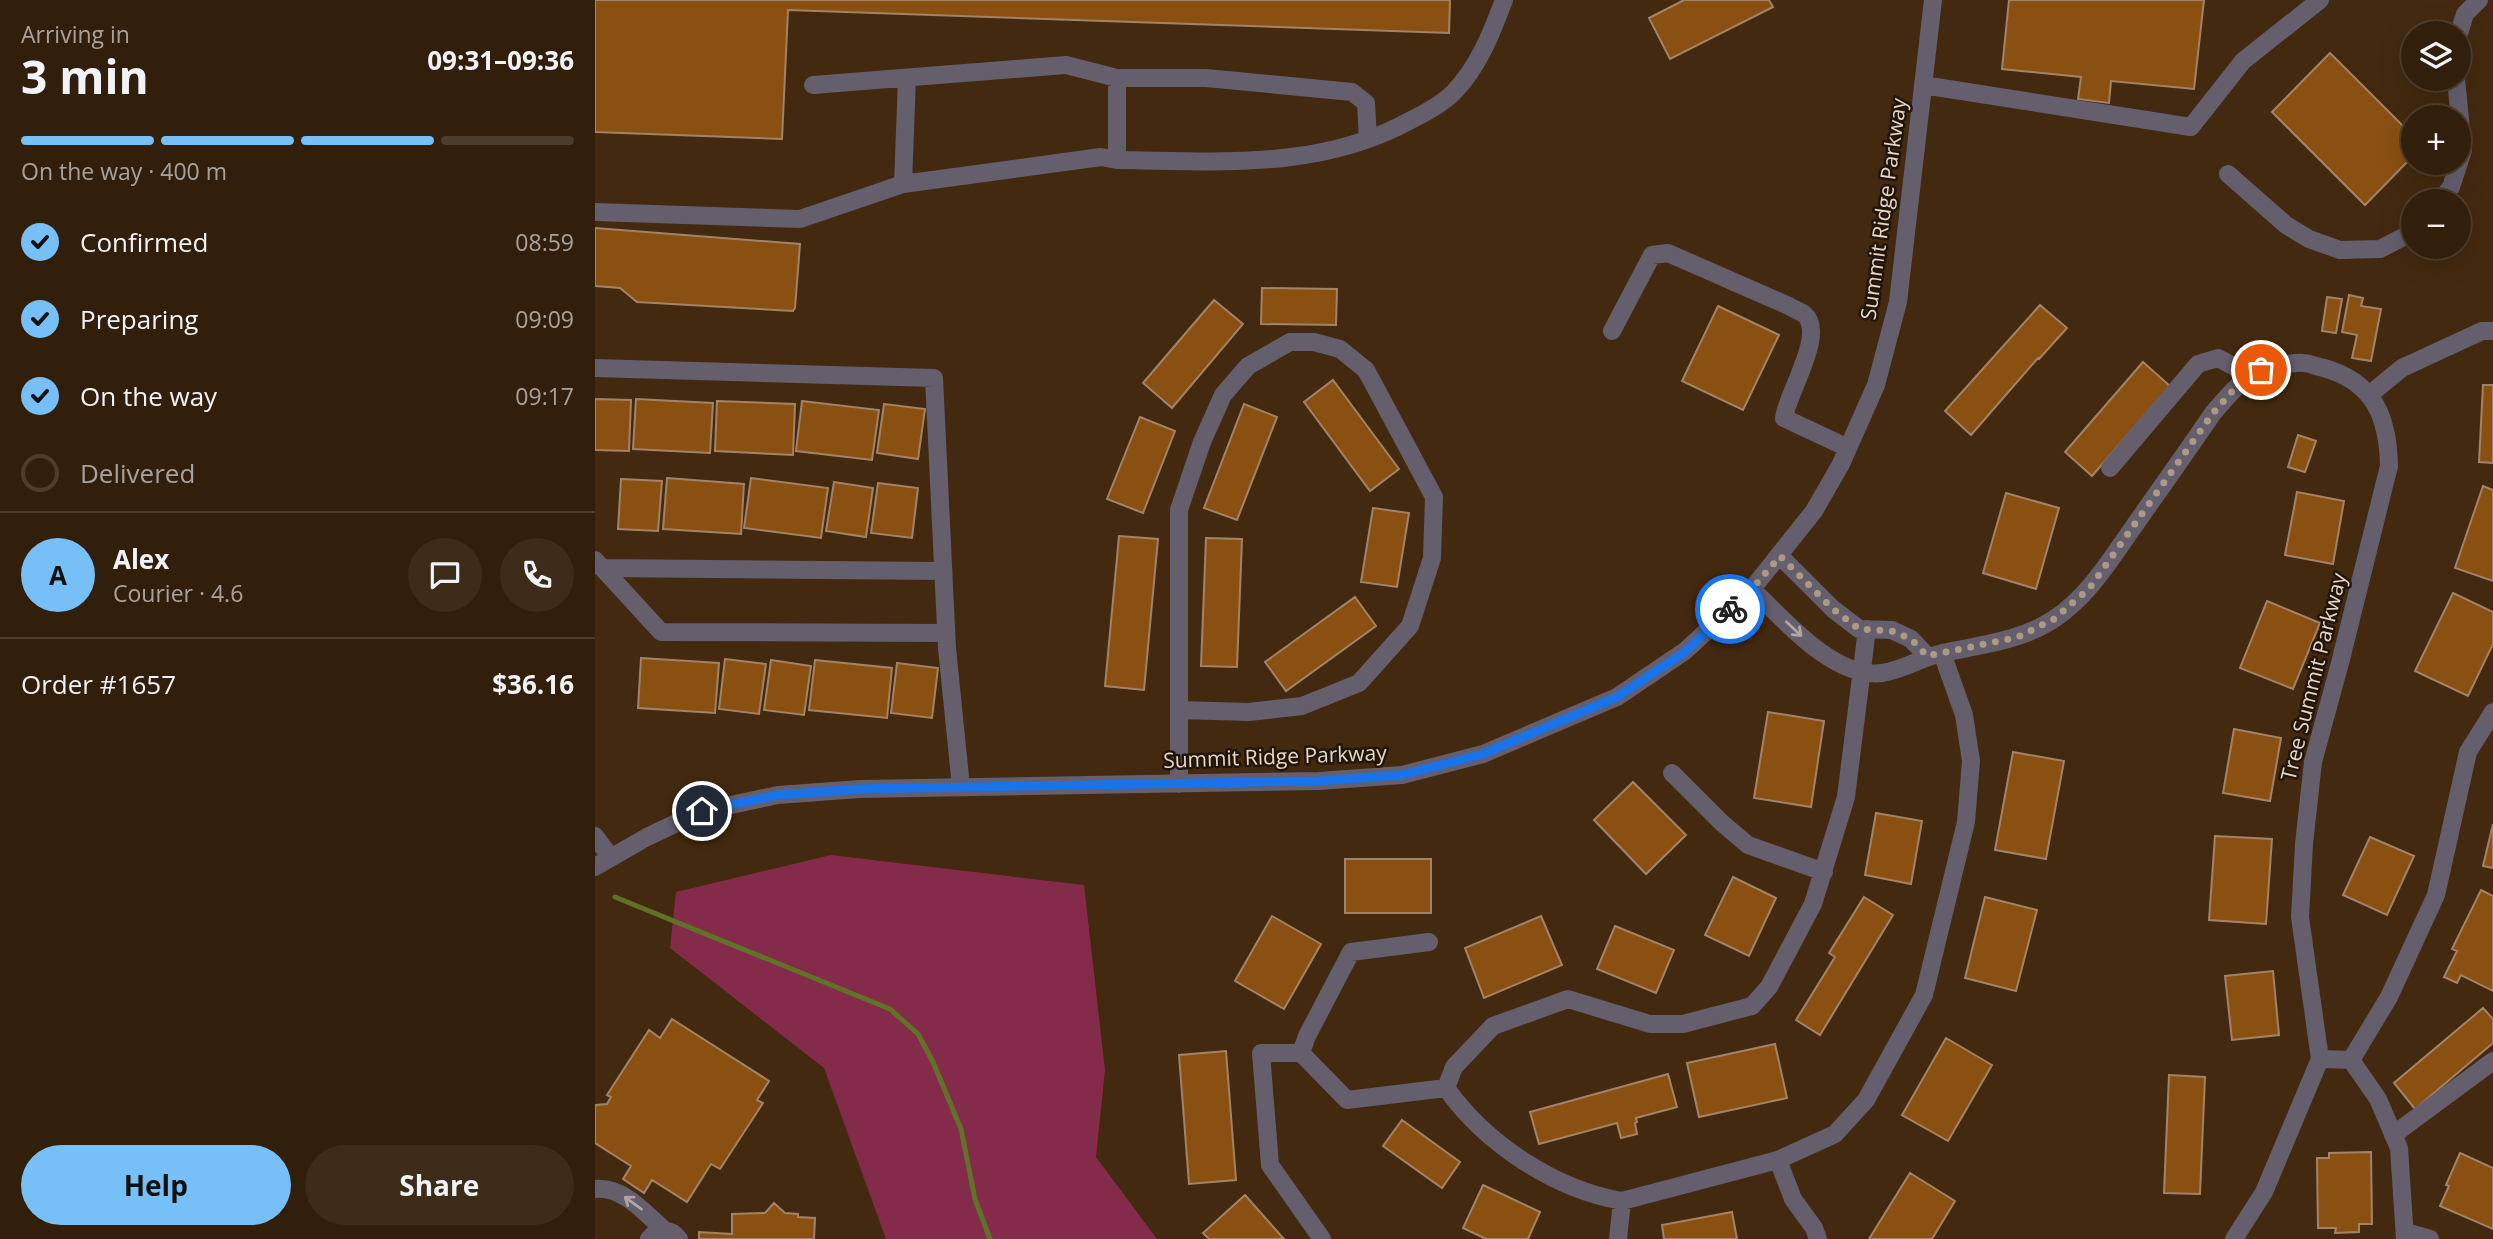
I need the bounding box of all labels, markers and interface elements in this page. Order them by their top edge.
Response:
text: Arriving in [21,18,130,50]
map controls [2401,21,2471,259]
button: layers [2401,21,2471,91]
text: 09:31–09:36 [427,42,574,78]
text: 3 min [21,45,149,107]
street label: Summit Ridge Parkway [1854,96,1913,322]
button: + [2401,105,2471,175]
text: On the way · 400 m [21,155,227,187]
button: − [2401,189,2471,259]
icon: check [21,223,59,261]
text: Confirmed [80,224,208,260]
text: 08:59 [515,226,574,258]
icon: check [21,300,59,338]
text: Preparing [80,301,198,337]
text: 09:09 [515,303,574,335]
pin [2231,340,2291,400]
icon: bag [2242,351,2280,389]
icon: check [21,377,59,415]
text: On the way [80,378,217,414]
text: 09:17 [515,380,574,412]
text: Delivered [80,455,195,491]
button: chat [408,538,482,612]
button: phone [500,538,574,612]
text: Alex [113,541,169,577]
text: A [49,557,67,593]
street label: Tree Summit Parkway [2274,570,2353,784]
courier [1695,574,1765,644]
text: Courier · 4.6 [113,577,243,609]
icon: bike [1711,590,1749,628]
one-way arrow [1785,621,1802,638]
text: Order #1657 [21,666,176,702]
text: $36.16 [492,666,574,702]
street label: Summit Ridge Parkway [1163,738,1388,774]
pin [672,781,732,841]
icon: home [683,792,721,830]
button: Help [21,1145,291,1225]
button: Share [305,1145,574,1225]
one-way arrow [623,1196,642,1211]

